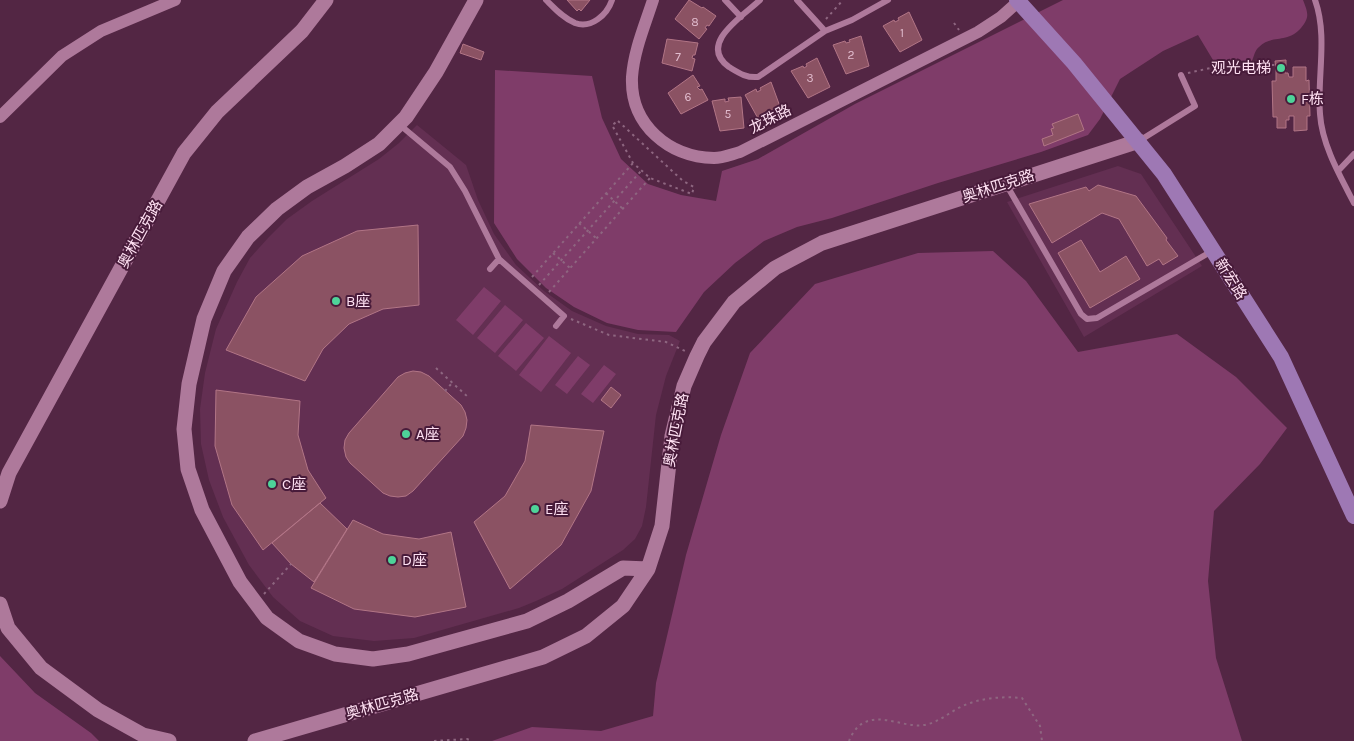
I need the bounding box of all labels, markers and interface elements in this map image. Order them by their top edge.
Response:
house number: 8 [691,15,699,29]
house number: 1 [900,26,904,40]
house number: 2 [848,48,855,62]
house number: 7 [675,50,681,64]
place label: 观光电梯 [1211,59,1271,77]
marker: 观光电梯 [1275,62,1287,74]
house number: 3 [806,71,814,85]
house number: 6 [685,90,692,104]
place label: F栋 [1301,90,1324,108]
marker: F栋 [1285,93,1297,105]
street label: 龙珠路 [746,101,794,137]
house number: 5 [725,107,732,121]
street label: 奥林匹克路 [960,166,1036,206]
street label: 奥林匹克路 [114,197,166,271]
street label: 新宏路 [1211,255,1251,303]
place label: B座 [346,292,370,310]
marker: B座 [330,295,342,307]
street label: 奥林匹克路 [660,391,692,469]
place label: A座 [416,425,440,443]
marker: A座 [400,428,412,440]
place label: C座 [282,475,306,493]
marker: C座 [266,478,278,490]
place label: E座 [545,500,568,518]
marker: E座 [529,503,541,515]
place label: D座 [402,551,427,569]
marker: D座 [386,554,398,566]
street label: 奥林匹克路 [343,685,421,723]

